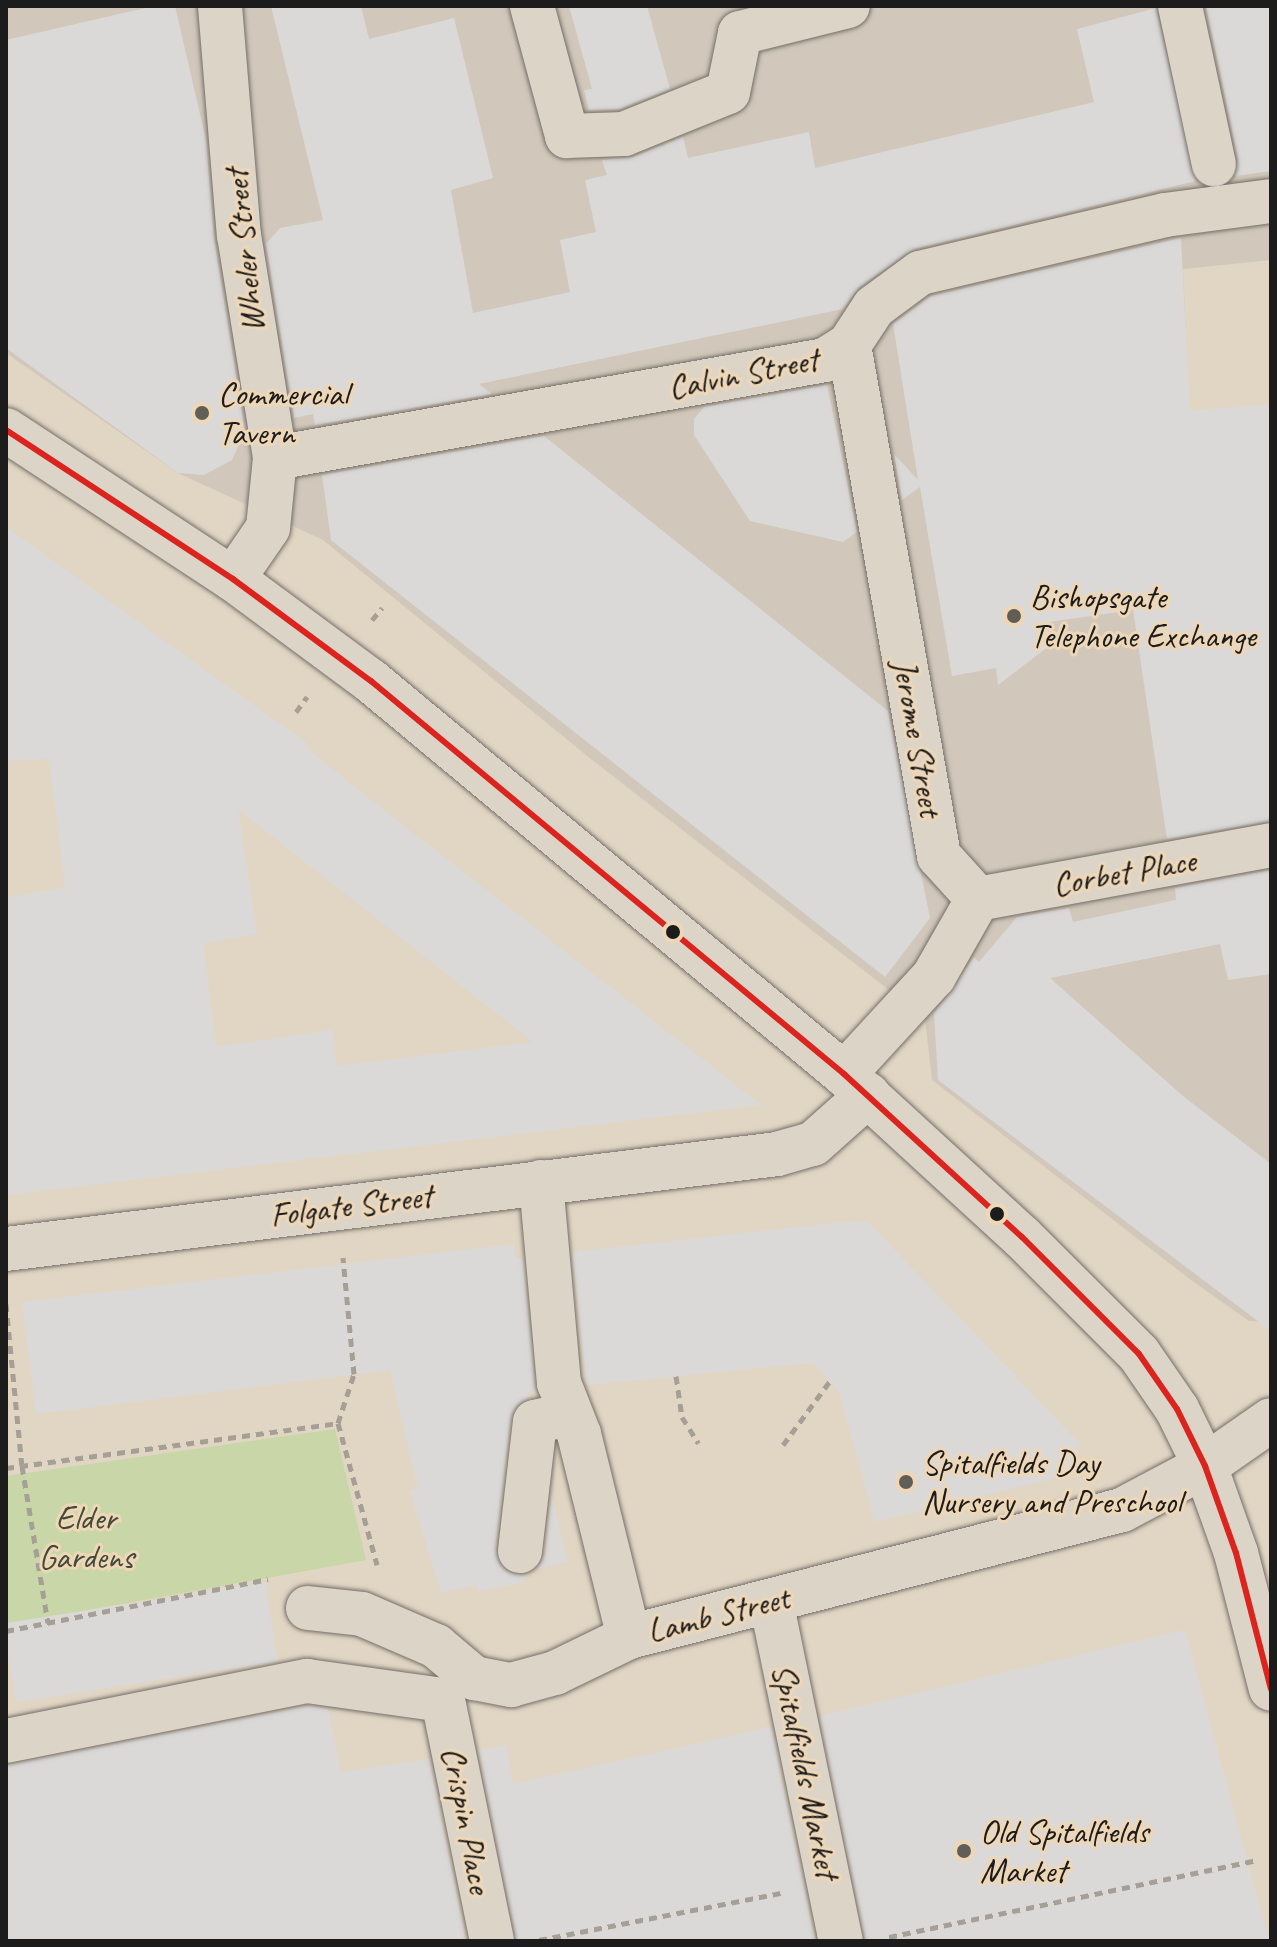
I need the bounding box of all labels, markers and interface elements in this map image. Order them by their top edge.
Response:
street label: Wheler Street [215,167,273,335]
street label: Calvin Street [665,338,821,408]
place label: Commercial Tavern [218,373,348,452]
marker: Commercial Tavern [193,404,211,422]
place label: Bishopsgate Telephone Exchange [1030,576,1256,656]
marker: Bishopsgate Telephone Exchange [1005,607,1023,625]
street label: Jerome Street [884,656,952,820]
street label: Corbet Place [1049,839,1199,905]
unlabelled marker [665,924,681,940]
street label: Folgate Street [268,1175,434,1235]
unlabelled marker [989,1206,1005,1222]
place label: Spitalfields Day Nursery and Preschool [922,1442,1183,1522]
marker: Spitalfields Day Nursery and Preschool [897,1473,915,1491]
park label: Elder Gardens [39,1497,133,1576]
street label: Lamb Street [642,1577,794,1651]
street label: Spitalfields Market [763,1660,849,1882]
street label: Crispin Place [433,1743,501,1897]
place label: Old Spitalfields Market [980,1811,1149,1890]
marker: Old Spitalfields Market [955,1842,973,1860]

